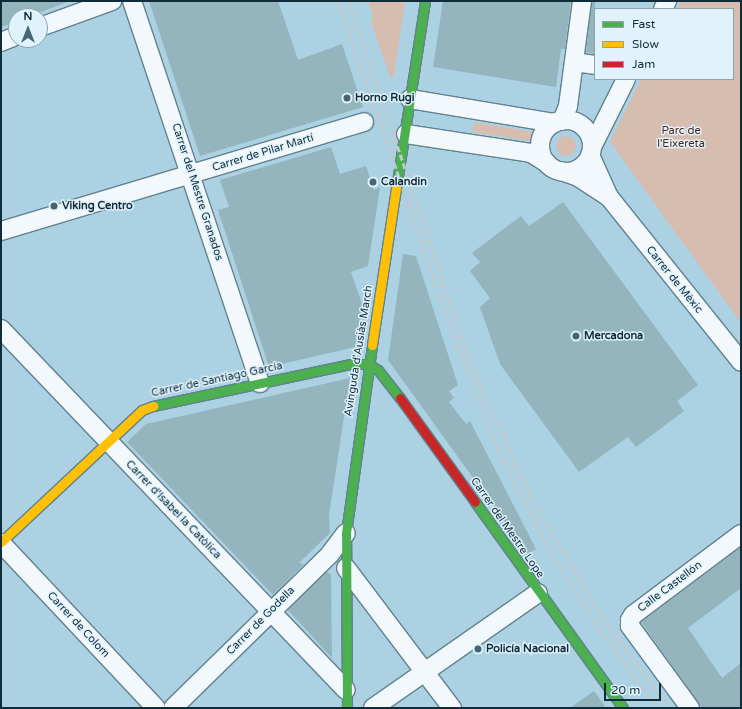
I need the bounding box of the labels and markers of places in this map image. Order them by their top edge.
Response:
place label: Horno Rugi [355,91,415,105]
marker: Horno Rugi [342,93,352,103]
place label: Calandin [381,175,427,189]
marker: Calandin [368,177,378,187]
place label: Viking Centro [62,199,133,213]
marker: Viking Centro [49,201,59,211]
place label: Mercadona [584,329,643,343]
marker: Mercadona [571,331,581,341]
place label: Policía Nacional [486,642,569,656]
marker: Policía Nacional [473,644,483,654]

